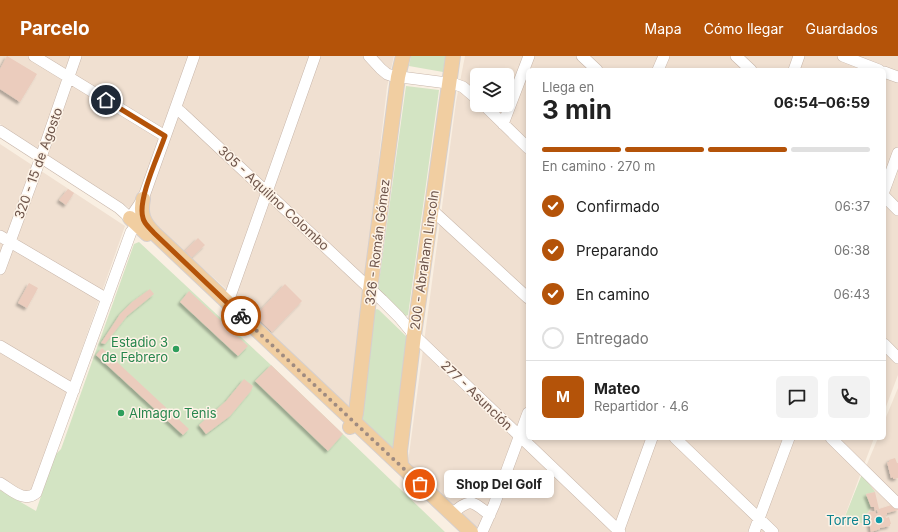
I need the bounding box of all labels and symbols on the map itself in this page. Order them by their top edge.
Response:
pin [89,83,123,117]
street label: 320 - 15 de Agosto [10,105,66,221]
street label: 305 - Aquilino Colombo [215,142,333,254]
street label: 326 - Román Gómez [361,178,393,306]
street label: 200 - Abraham Lincoln [406,189,442,331]
courier [221,296,261,336]
place label: Estadio 3 de Febrero [101,334,168,365]
marker: Estadio 3 de Febrero [171,344,181,354]
street label: 277 - Asunción [438,357,516,433]
place label: Almagro Tenis [129,405,217,421]
marker: Almagro Tenis [116,408,126,418]
pin [403,467,437,501]
callout: Shop Del Golf [444,470,554,498]
place label: Torre B [826,512,871,528]
marker: Torre B [874,515,884,525]

